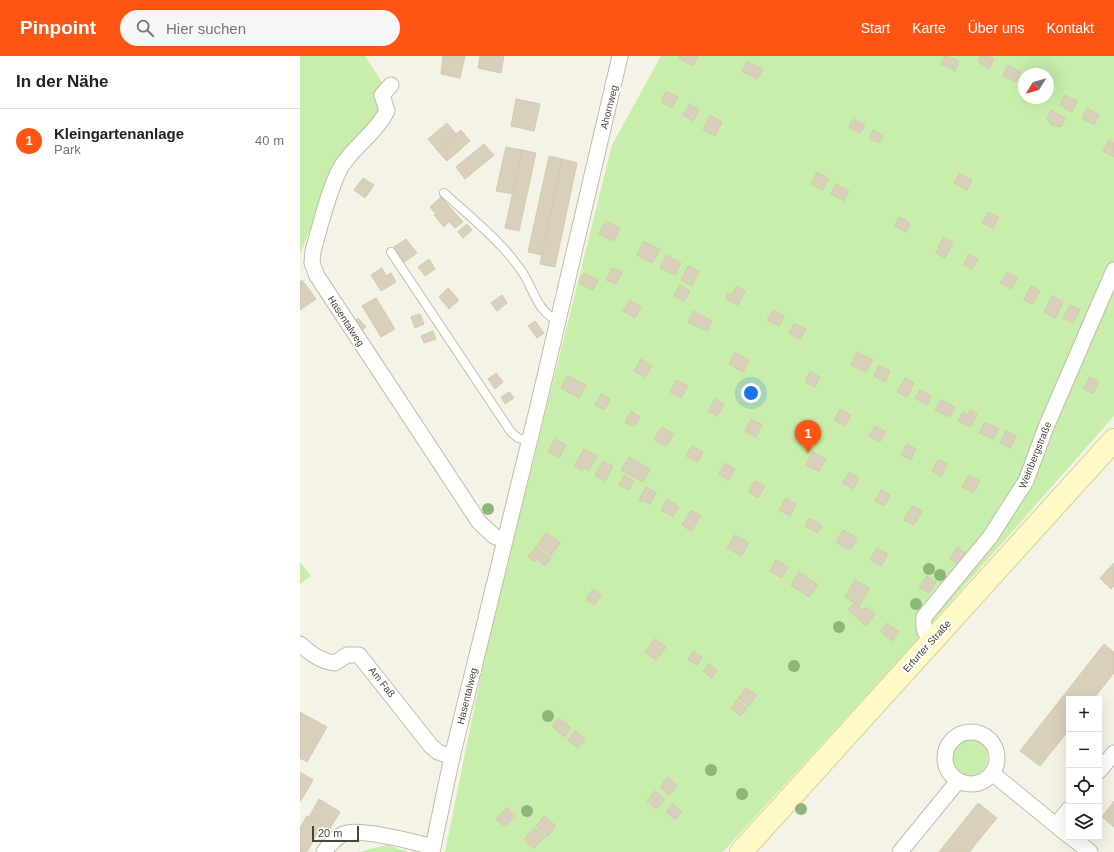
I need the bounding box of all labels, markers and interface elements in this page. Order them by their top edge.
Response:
search box [120,10,400,46]
text: Pinpoint [20,17,96,38]
icon: search [134,17,156,39]
text: Hier suchen [166,20,246,37]
text: Start [861,20,890,36]
text: Karte [912,20,946,36]
text: Über uns [968,20,1025,36]
text: Kontakt [1047,20,1094,36]
north arrow [1018,68,1054,104]
text: In der Nähe [16,72,109,91]
street label: Ahornweg [598,84,620,130]
text: Kleingartenanlage [54,125,184,142]
text: 1 [25,133,33,148]
text: 40 m [255,133,284,148]
text: Park [54,142,81,157]
street label: Hasentalweg [326,294,366,348]
your location [741,383,761,403]
pin: 1 [795,420,821,453]
street label: Weinbergstraße [1017,420,1054,490]
street label: Erfurter Straße [901,617,954,674]
street label: Am Faß [367,665,397,699]
street label: Hasentalweg [455,667,479,725]
map controls [1066,696,1102,840]
button: + [1066,696,1102,732]
button: − [1066,732,1102,768]
button: locate [1066,768,1102,804]
button: layers [1066,804,1102,840]
scale bar [312,824,359,843]
text: 20 m [318,827,342,839]

